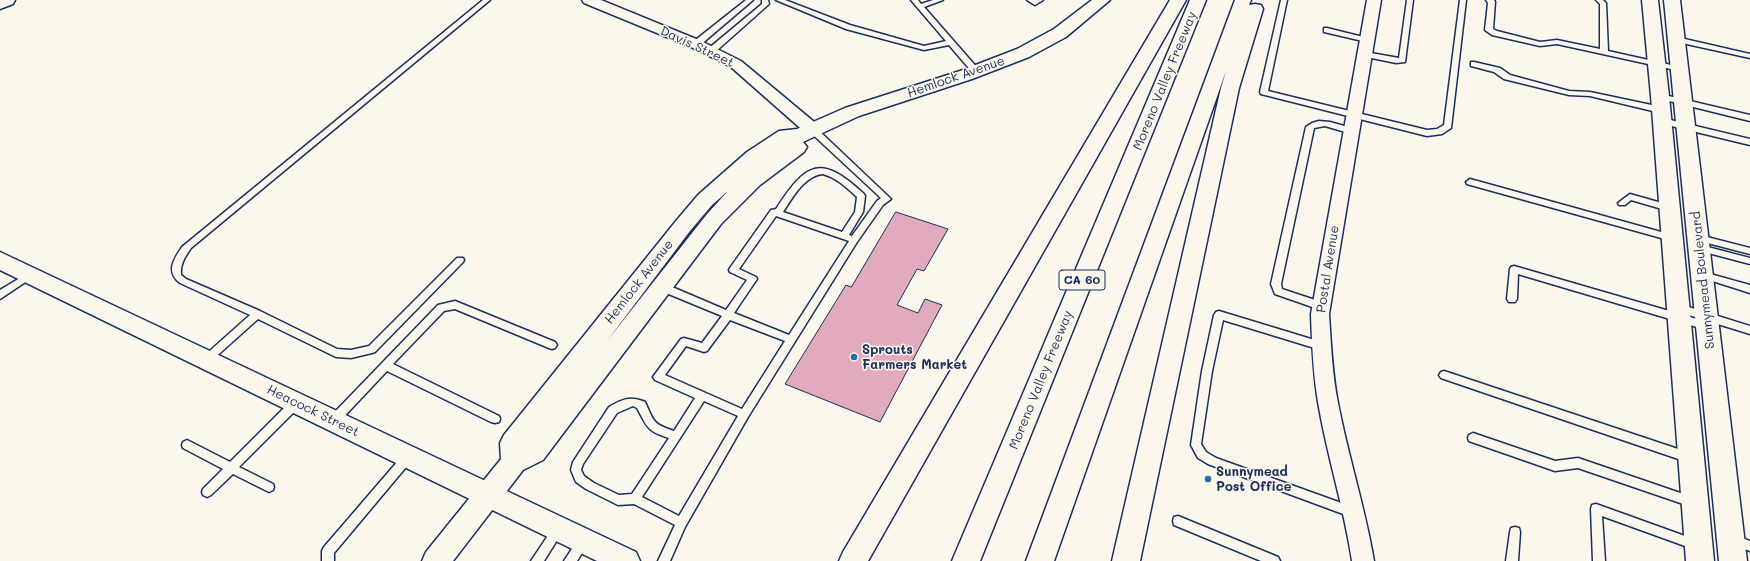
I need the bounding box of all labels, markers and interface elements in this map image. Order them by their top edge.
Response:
street label: Moreno Valley Freeway [1130,9,1200,153]
street label: Davis Street [658,23,736,71]
street label: Hemlock Avenue [905,53,1007,101]
street label: Sunnymead Boulevard [1688,210,1718,350]
street label: Postal Avenue [1313,224,1343,314]
street label: Hemlock Avenue [601,237,677,327]
road number: CA 60 [1059,270,1105,290]
street label: Moreno Valley Freeway [1006,308,1076,452]
place label: Sprouts Farmers Market [862,342,967,373]
marker: Sprouts Farmers Market [849,352,859,362]
street label: Heacock Street [264,382,362,440]
place label: Sunnymead Post Office [1216,464,1291,495]
marker: Sunnymead Post Office [1203,474,1213,484]

